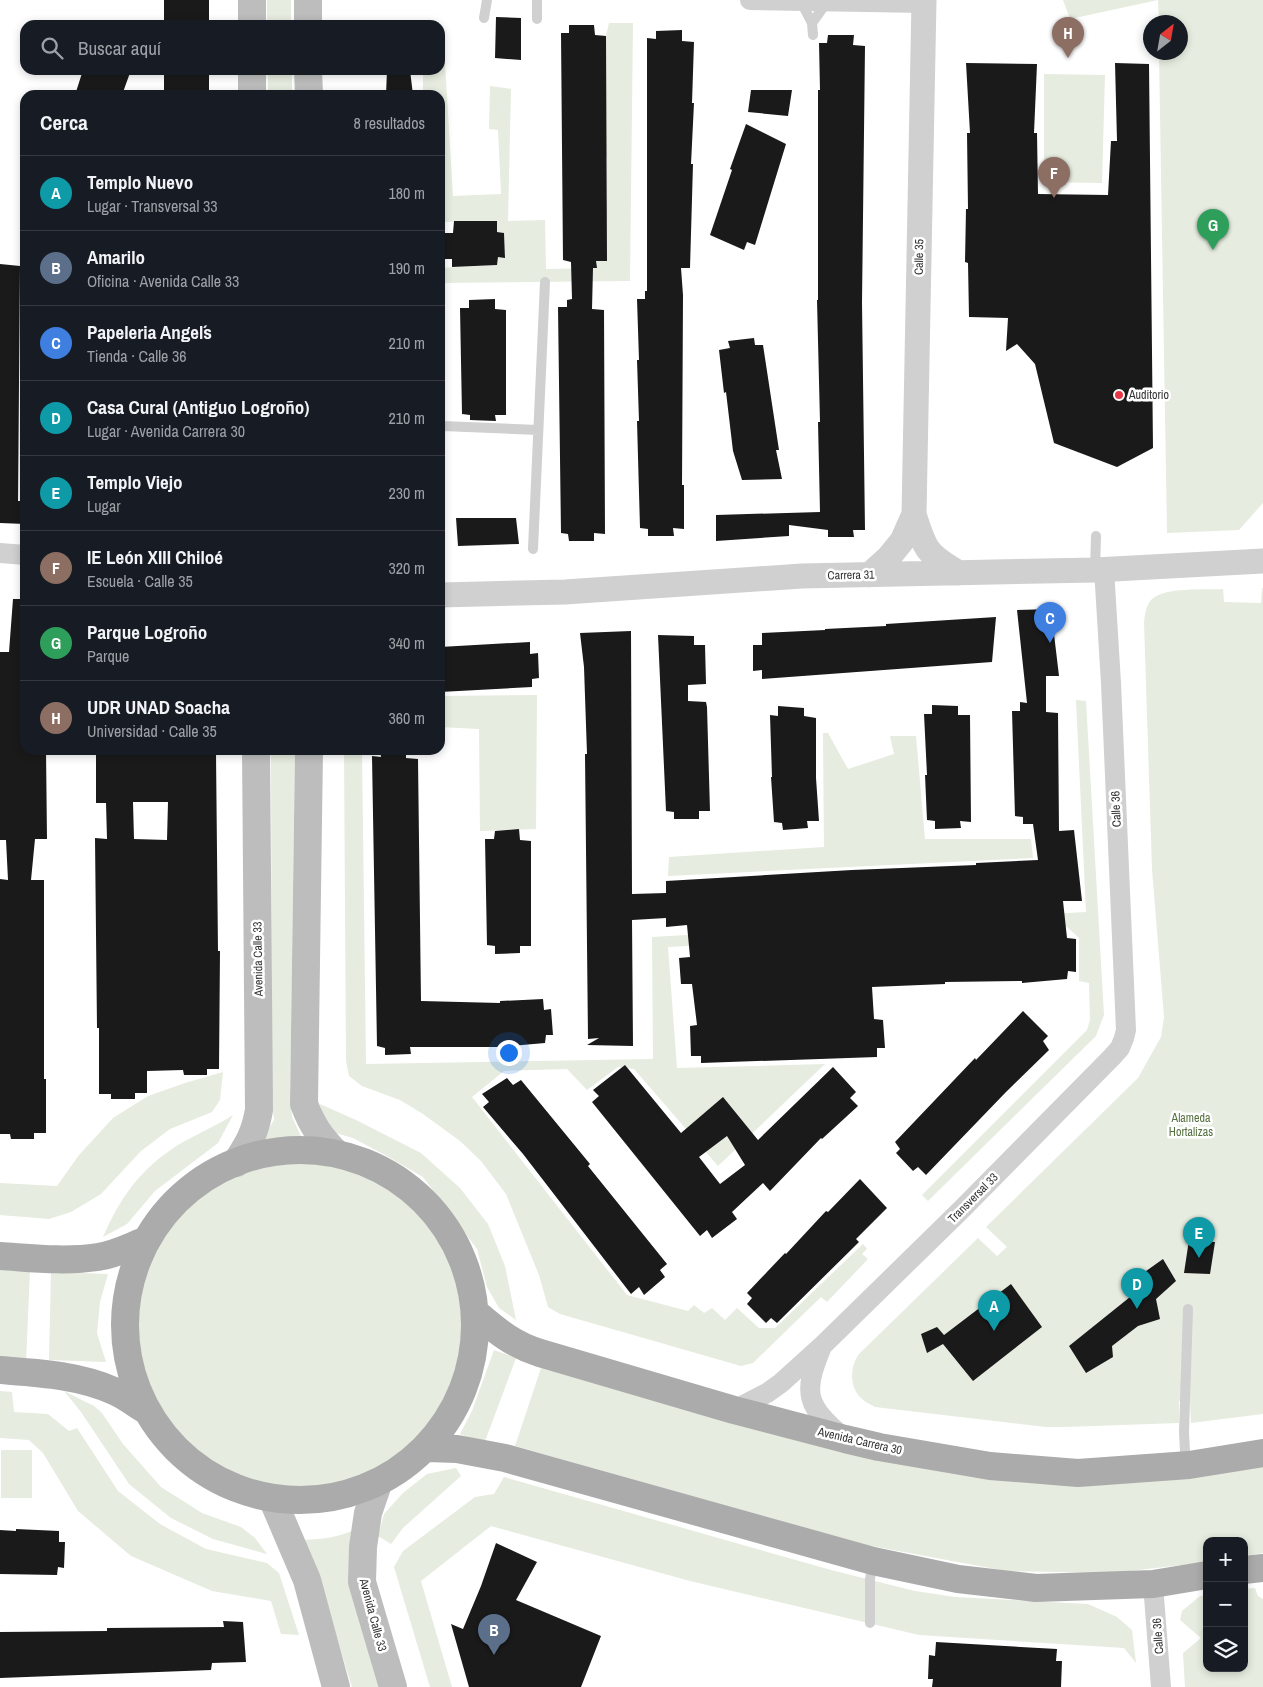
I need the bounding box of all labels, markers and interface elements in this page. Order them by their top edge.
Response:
north arrow [1143,15,1188,60]
pin: H [1052,17,1084,58]
search box [20,20,445,75]
icon: search [38,34,66,62]
text: Buscar aquí [78,35,161,61]
text: Cerca [40,108,88,137]
text: 8 resultados [354,112,425,134]
pin: F [1038,157,1070,198]
text: Templo Nuevo [87,169,193,195]
text: A [51,182,61,204]
text: 180 m [389,182,425,204]
text: Lugar · Transversal 33 [87,195,218,217]
pin: G [1197,209,1229,250]
street label: Calle 35 [911,238,927,275]
text: Amarilo [87,244,145,270]
text: B [51,257,61,279]
text: 190 m [389,257,425,279]
text: Oficina · Avenida Calle 33 [87,270,239,292]
text: Papeleria Angel´s [87,319,212,345]
text: C [51,332,61,354]
text: 210 m [389,332,425,354]
text: Tienda · Calle 36 [87,345,187,367]
place label: Auditorio [1128,387,1169,403]
marker: Auditorio [1113,389,1125,401]
text: Casa Cural (Antiguo Logroño) [87,394,309,420]
text: D [51,407,61,429]
text: 210 m [389,407,425,429]
text: Lugar · Avenida Carrera 30 [87,420,245,442]
text: Templo Viejo [87,469,183,495]
text: E [52,482,60,504]
text: 230 m [389,482,425,504]
text: Lugar [87,495,121,517]
text: IE León XIII Chiloé [87,544,223,570]
text: F [52,557,60,579]
text: 320 m [389,557,425,579]
street label: Carrera 31 [827,567,875,583]
text: Escuela · Calle 35 [87,570,193,592]
pin: C [1034,602,1066,643]
text: Parque Logroño [87,619,207,645]
text: G [51,632,61,654]
text: 340 m [389,632,425,654]
text: Parque [87,645,129,667]
text: UDR UNAD Soacha [87,694,230,720]
text: H [51,707,61,729]
text: 360 m [389,707,425,729]
text: Universidad · Calle 35 [87,720,217,742]
street label: Calle 36 [1107,791,1125,827]
street label: Avenida Calle 33 [249,921,267,998]
your location [496,1040,522,1066]
park label: Alameda Hortalizas [1169,1110,1213,1140]
street label: Transversal 33 [944,1169,1002,1227]
pin: E [1183,1217,1215,1258]
pin: D [1121,1268,1153,1309]
pin: A [978,1290,1010,1331]
street label: Avenida Carrera 30 [815,1423,904,1458]
map controls [1203,1537,1248,1672]
button: + [1203,1537,1248,1582]
street label: Avenida Calle 33 [355,1576,390,1653]
button: − [1203,1582,1248,1627]
pin: B [478,1614,510,1655]
street label: Calle 36 [1149,1617,1167,1655]
button: layers [1203,1627,1248,1672]

